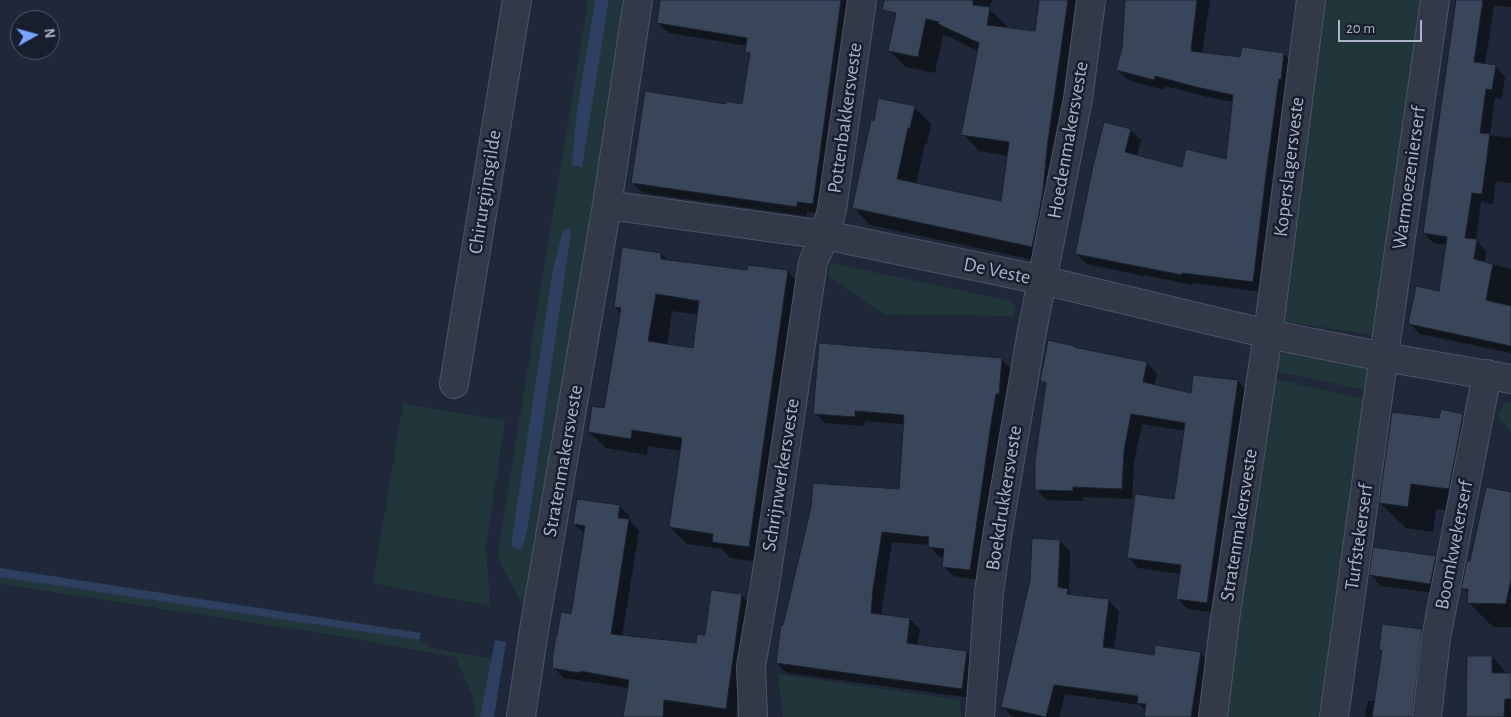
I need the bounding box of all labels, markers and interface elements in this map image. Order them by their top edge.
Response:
north arrow [10,10,60,60]
scale bar [1341,10,1425,42]
text: 20 m [1346,21,1375,36]
text: N [41,28,56,39]
street label: Pottenbakkersveste [823,41,867,195]
street label: Hoedenmakersveste [1042,59,1094,221]
street label: Koperslagersveste [1269,96,1309,238]
street label: Warmoezenierserf [1387,105,1431,251]
street label: Chirurgijnsgilde [463,128,507,256]
street label: De Veste [961,252,1033,290]
street label: Stratenmakersveste [538,383,588,539]
street label: Schrijnwerkersveste [757,397,805,553]
street label: Boekdrukkersveste [981,424,1027,572]
street label: Stratenmakersveste [1215,447,1263,603]
street label: Boomkwekerserf [1430,478,1478,612]
street label: Turfstekerserf [1340,482,1378,592]

